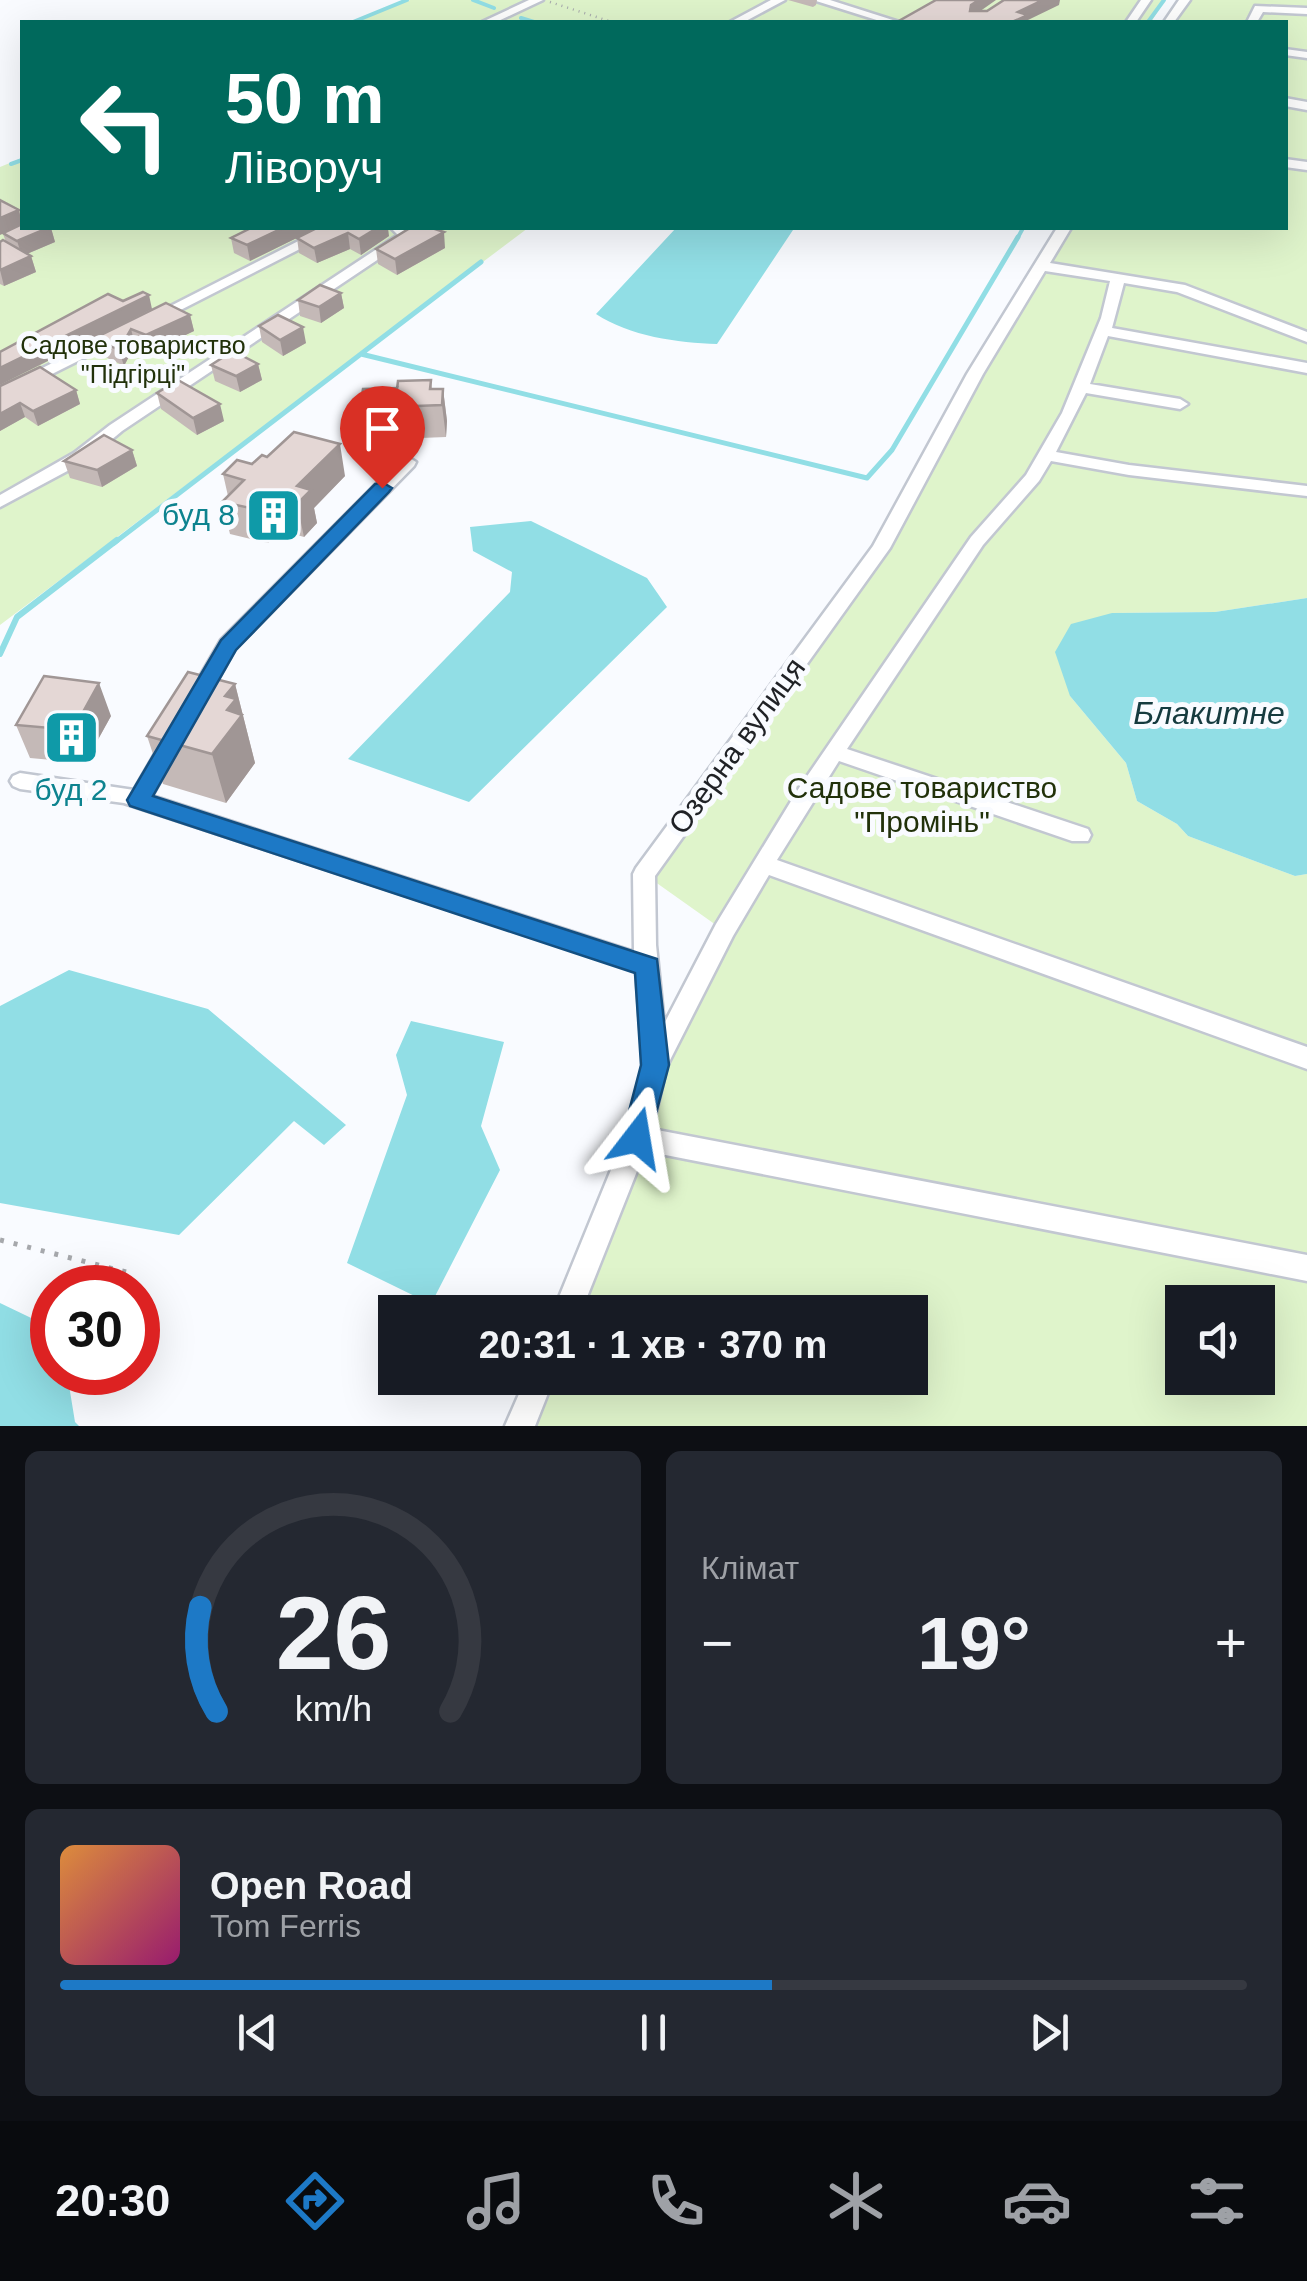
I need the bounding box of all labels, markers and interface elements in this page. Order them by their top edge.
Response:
icon: left [60,60,190,190]
text: 50 m [225,60,385,138]
text: Ліворуч [225,142,383,193]
park label: Садове товариство "Підгірці" [20,331,246,388]
pin [340,386,425,489]
icon: arrive [355,401,410,456]
building icon: буд 8 [244,485,304,545]
place label: буд 8 [162,498,235,531]
street label: Озерна вулиця [662,651,811,840]
water label: Блакитне [1133,695,1285,731]
building icon: буд 2 [41,707,101,767]
park label: Садове товариство "Промінь" [787,771,1057,838]
place label: буд 2 [34,773,108,806]
position arrow [585,1086,689,1190]
speed limit sign: 30 [30,1265,160,1395]
map controls [1165,1285,1275,1395]
button: sound [1165,1285,1275,1395]
text: 20:31 · 1 хв · 370 m [479,1324,827,1366]
text: Клімат [701,1550,799,1586]
text: 26 [275,1575,391,1691]
text: 19° [917,1601,1031,1685]
text: − [701,1612,733,1674]
text: + [1215,1612,1247,1674]
text: km/h [294,1689,372,1729]
text: Open Road [210,1865,413,1907]
text: Tom Ferris [210,1908,361,1944]
icon: previous [230,2005,285,2060]
icon: pause [626,2005,681,2060]
icon: next [1022,2005,1077,2060]
icon: directions [280,2166,350,2236]
icon: music [461,2166,531,2236]
icon: phone [641,2166,711,2236]
icon: climate [821,2166,891,2236]
icon: car [1002,2166,1072,2236]
icon: filters [1182,2166,1252,2236]
text: 20:30 [55,2175,170,2226]

